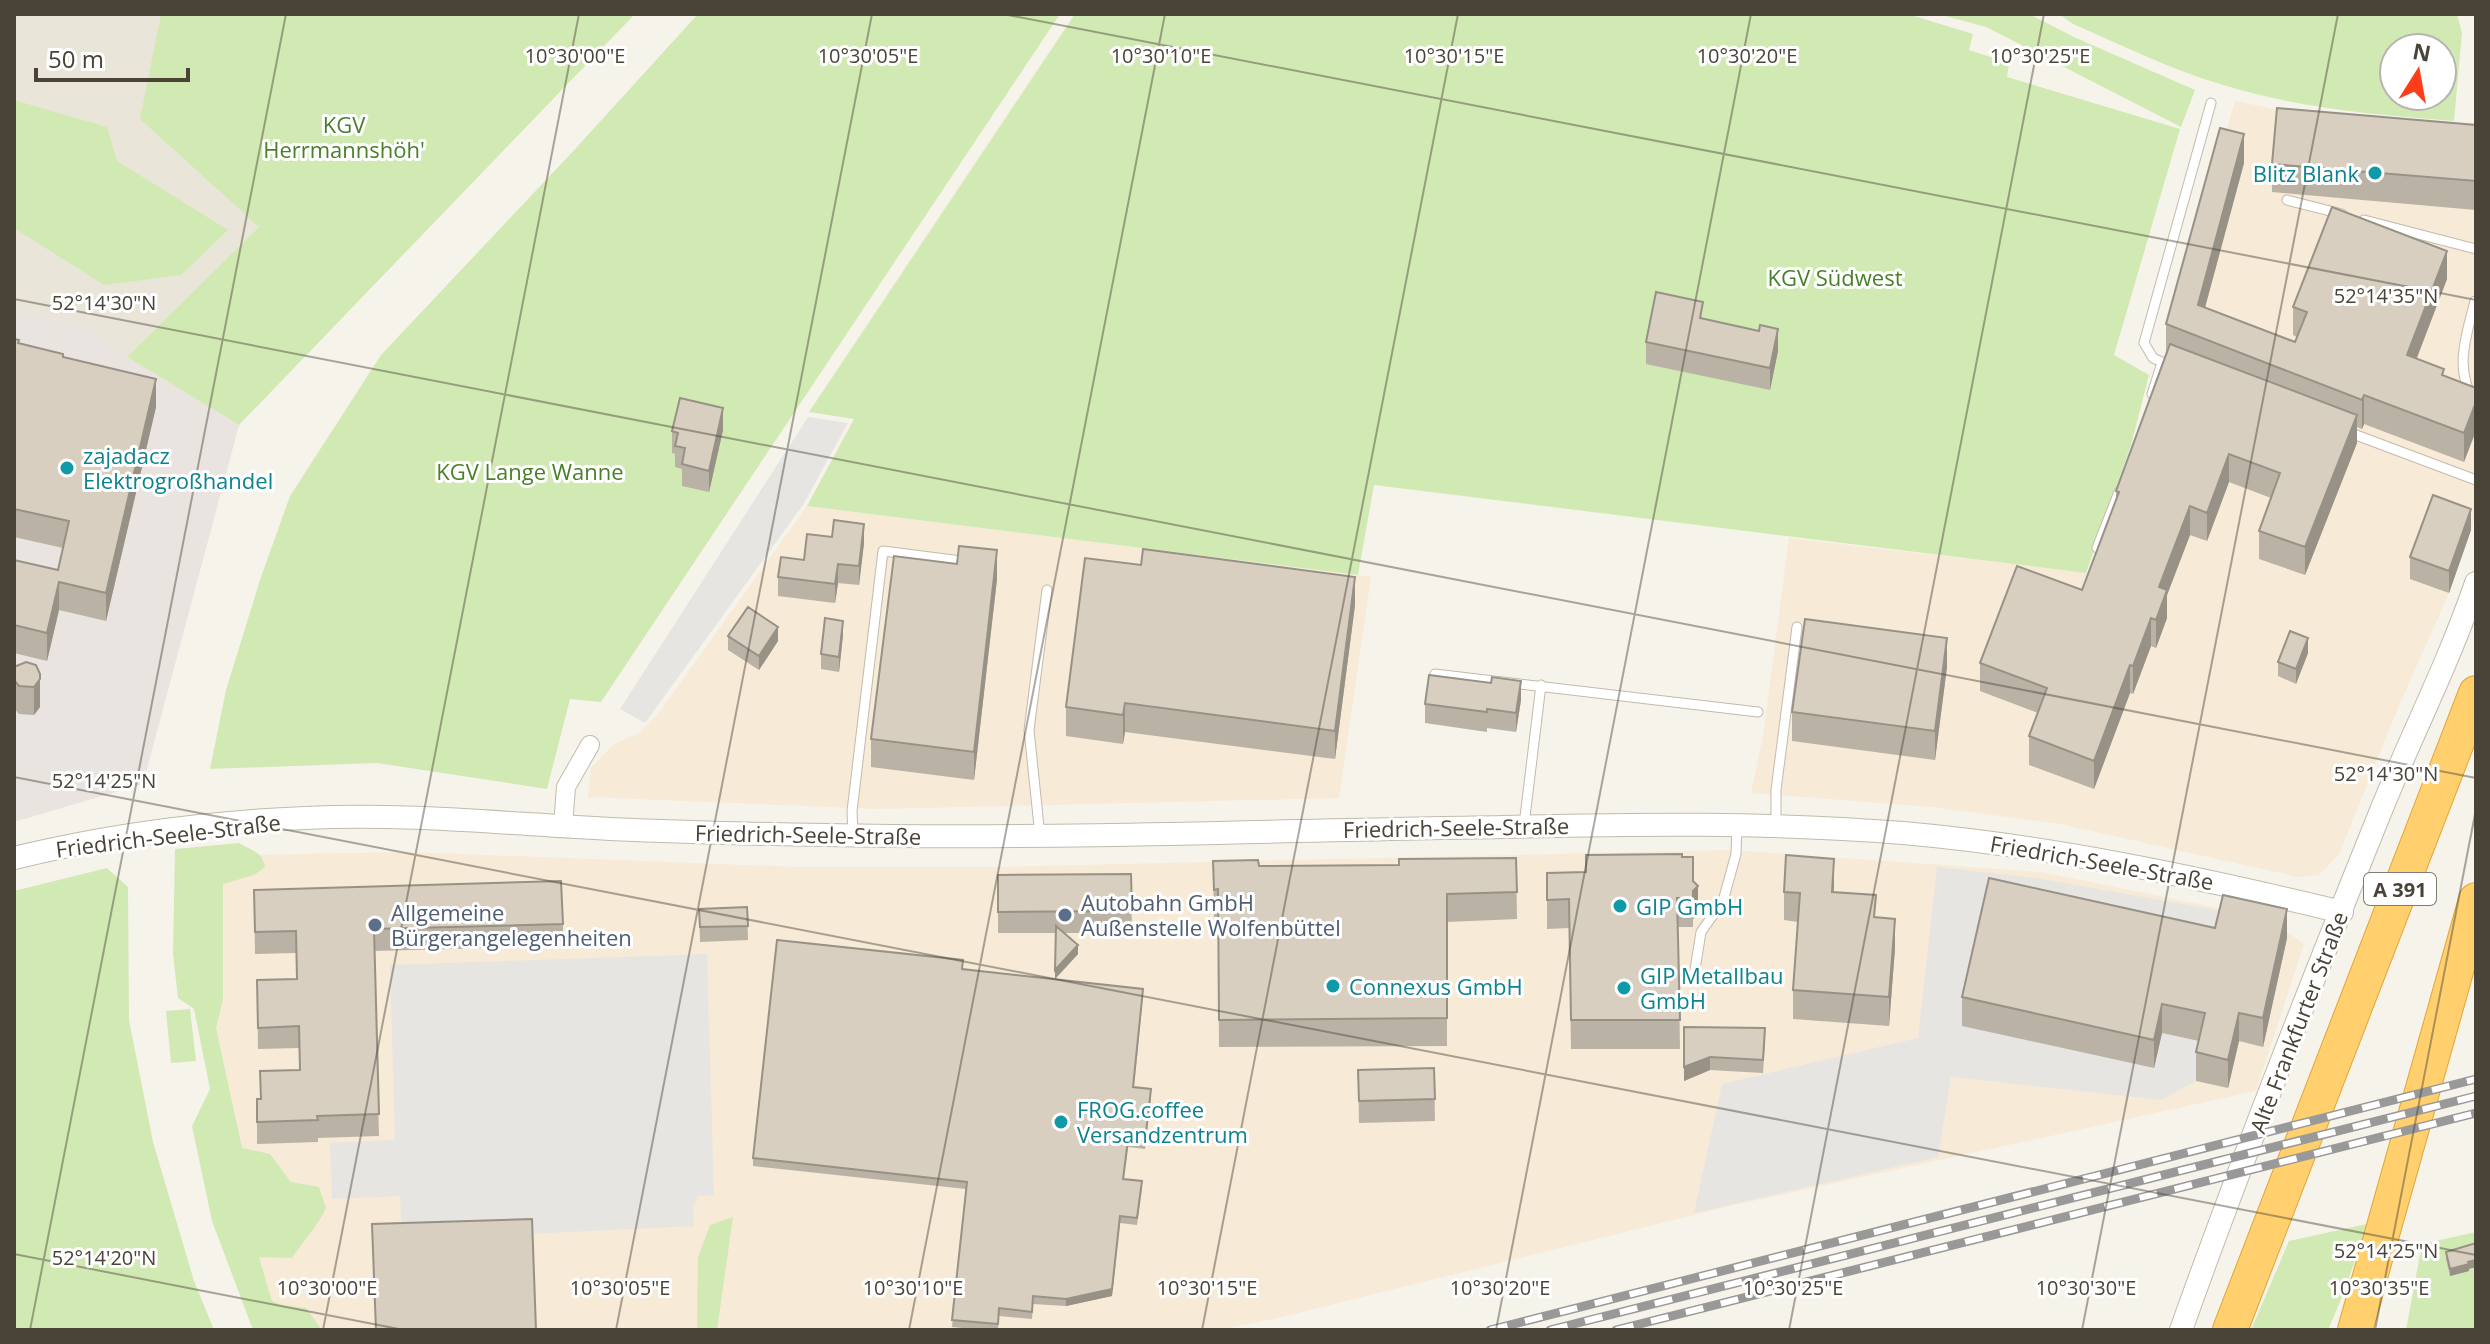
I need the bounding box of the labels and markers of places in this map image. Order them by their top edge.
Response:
place label: Blitz Blank [2253,158,2359,188]
marker: Blitz Blank [2366,164,2384,182]
place label: zajadacz Elektrogroßhandel [83,440,273,495]
marker: zajadacz Elektrogroßhandel [58,459,76,477]
place label: Autobahn GmbH Außenstelle Wolfenbüttel [1081,887,1341,942]
place label: GIP GmbH [1636,891,1743,921]
place label: Allgemeine Bürgerangelegenheiten [391,897,632,952]
marker: GIP GmbH [1611,897,1629,915]
marker: Autobahn GmbH Außenstelle Wolfenbüttel [1056,906,1074,924]
marker: Allgemeine Bürgerangelegenheiten [366,916,384,934]
place label: GIP Metallbau GmbH [1640,960,1784,1015]
place label: Connexus GmbH [1349,971,1523,1001]
marker: Connexus GmbH [1324,977,1342,995]
marker: GIP Metallbau GmbH [1615,979,1633,997]
place label: FROG.coffee Versandzentrum [1077,1094,1248,1149]
marker: FROG.coffee Versandzentrum [1052,1113,1070,1131]

